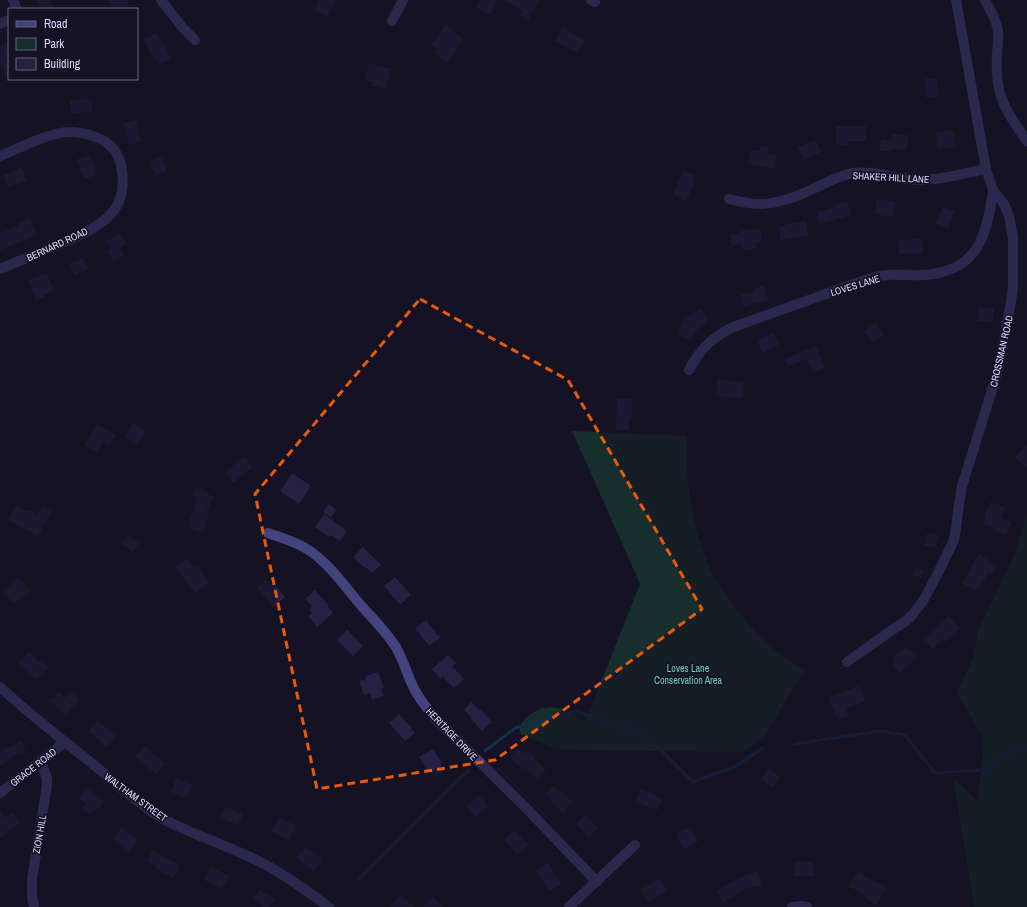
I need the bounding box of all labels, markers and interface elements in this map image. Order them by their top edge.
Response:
legend [8,8,138,80]
text: Road [44,16,68,32]
text: Park [44,36,64,52]
text: Building [44,56,81,72]
street label: SHAKER HILL LANE [852,169,930,186]
street label: BERNARD ROAD [25,225,90,264]
street label: LOVES LANE [829,272,881,299]
street label: CROSSMAN ROAD [987,314,1016,388]
park label: Loves Lane Conservation Area [654,662,722,687]
street label: HERITAGE DRIVE [423,705,480,764]
street label: GRACE ROAD [8,745,59,789]
street label: WALTHAM STREET [102,770,170,825]
street label: ZION HILL [30,813,49,855]

